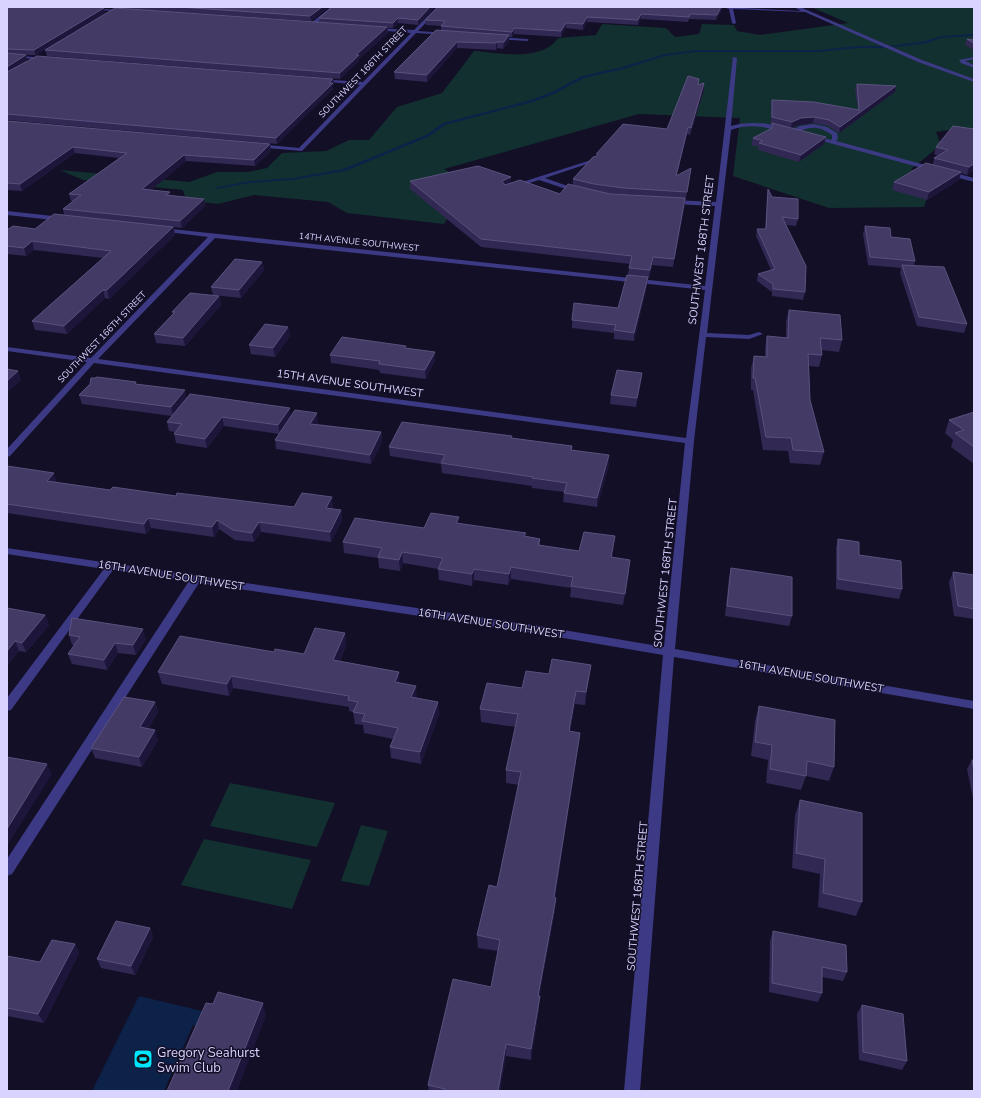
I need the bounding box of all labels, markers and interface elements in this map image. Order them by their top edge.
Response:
street label: SOUTHWEST 166TH STREET [316,23,410,120]
street label: SOUTHWEST 168TH STREET [685,174,718,326]
street label: 14TH AVENUE SOUTHWEST [298,230,420,254]
street label: SOUTHWEST 166TH STREET [55,288,149,385]
street label: 15TH AVENUE SOUTHWEST [276,366,424,401]
street label: SOUTHWEST 168TH STREET [650,497,681,649]
street label: 16TH AVENUE SOUTHWEST [97,557,245,595]
street label: 16TH AVENUE SOUTHWEST [417,605,565,643]
street label: 16TH AVENUE SOUTHWEST [737,656,885,697]
street label: SOUTHWEST 168TH STREET [623,820,652,971]
place label: Gregory Seahurst Swim Club [157,1044,260,1077]
sports icon: Gregory Seahurst Swim Club [132,1048,154,1070]

